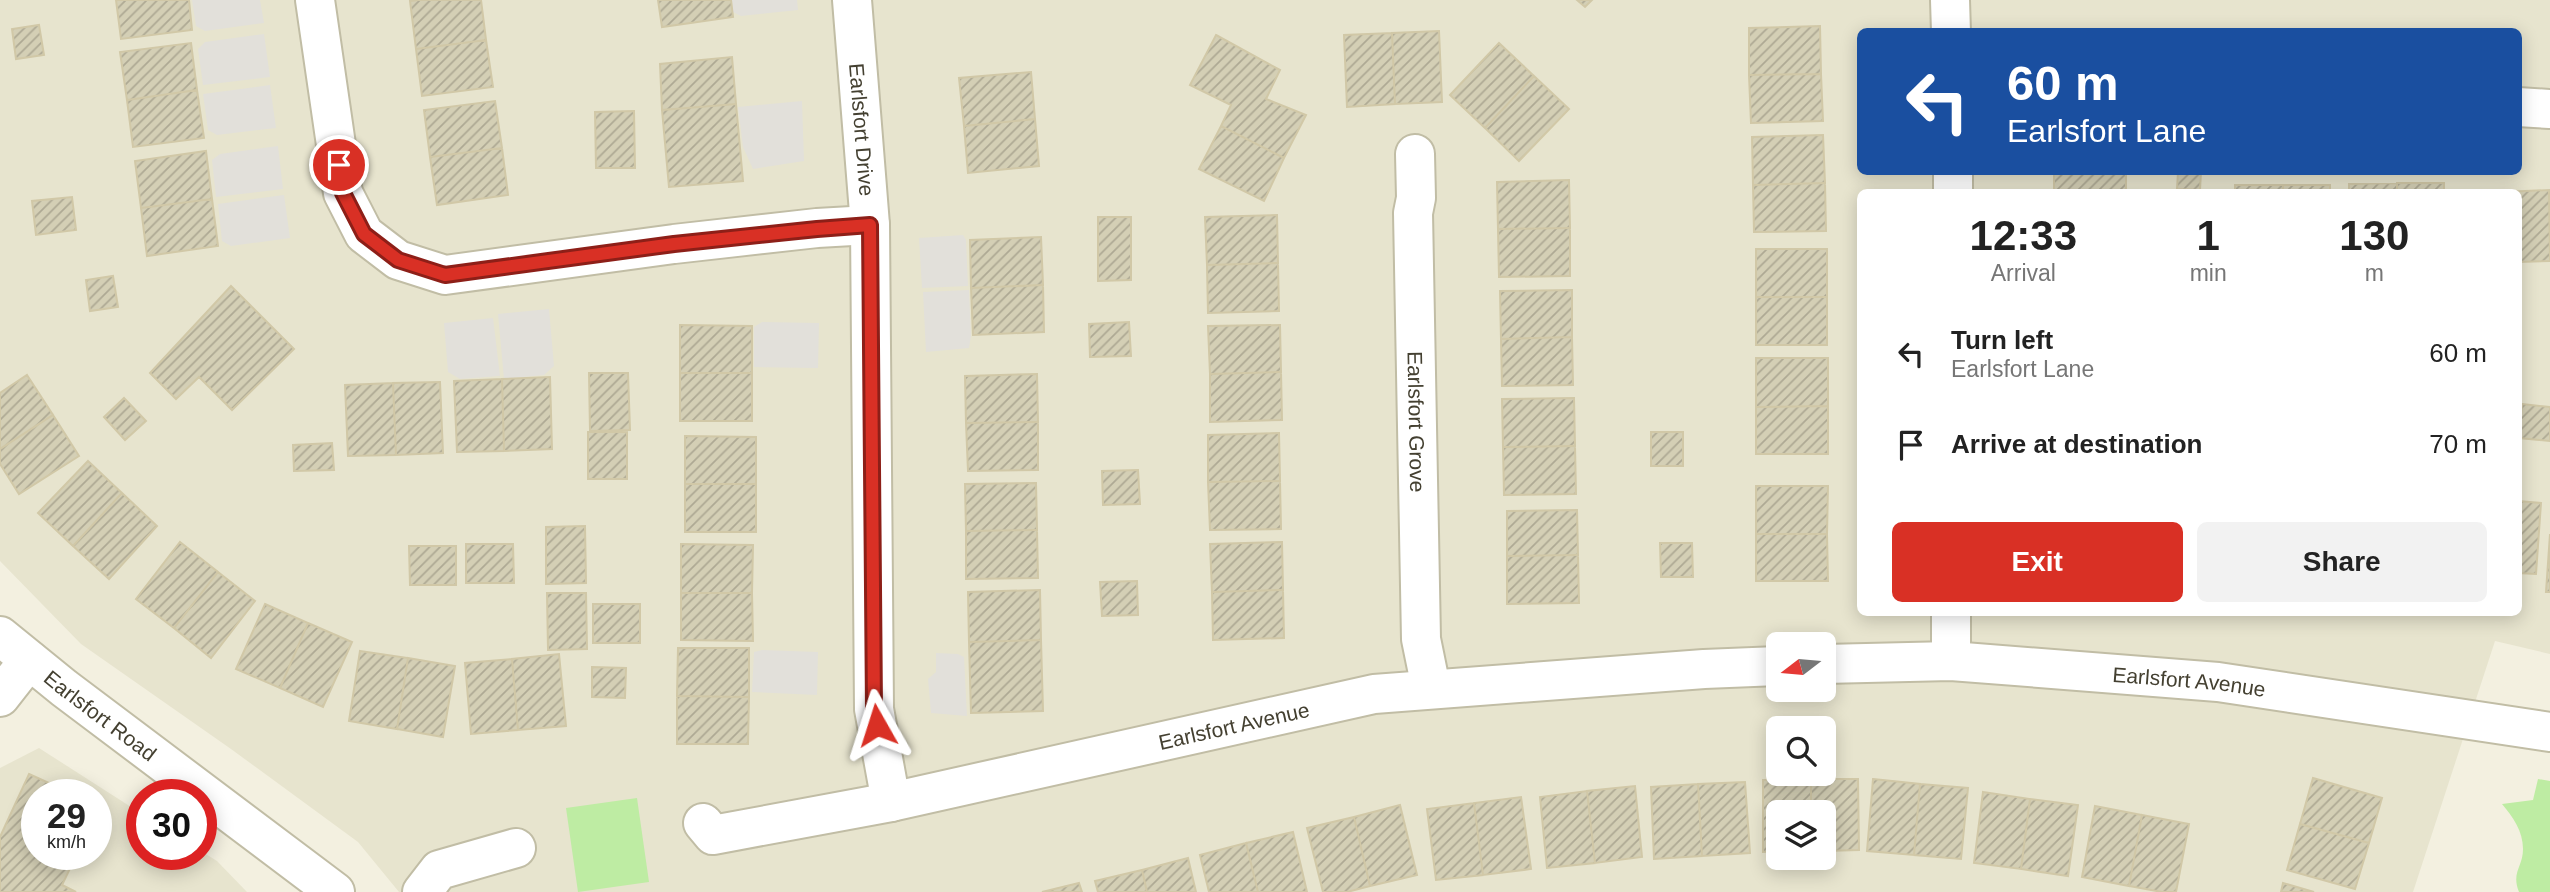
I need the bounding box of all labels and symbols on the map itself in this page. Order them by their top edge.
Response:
street label: Earlsfort Drive [846,62,879,197]
pin [309,135,369,195]
street label: Earlsfort Grove [1404,351,1430,493]
north arrow [1766,632,1836,702]
street label: Earlsfort Avenue [2112,662,2267,701]
street label: Earlsfort Road [40,665,161,765]
position arrow [840,688,914,762]
street label: Earlsfort Avenue [1156,697,1311,753]
speed limit sign: 30 [126,779,217,870]

